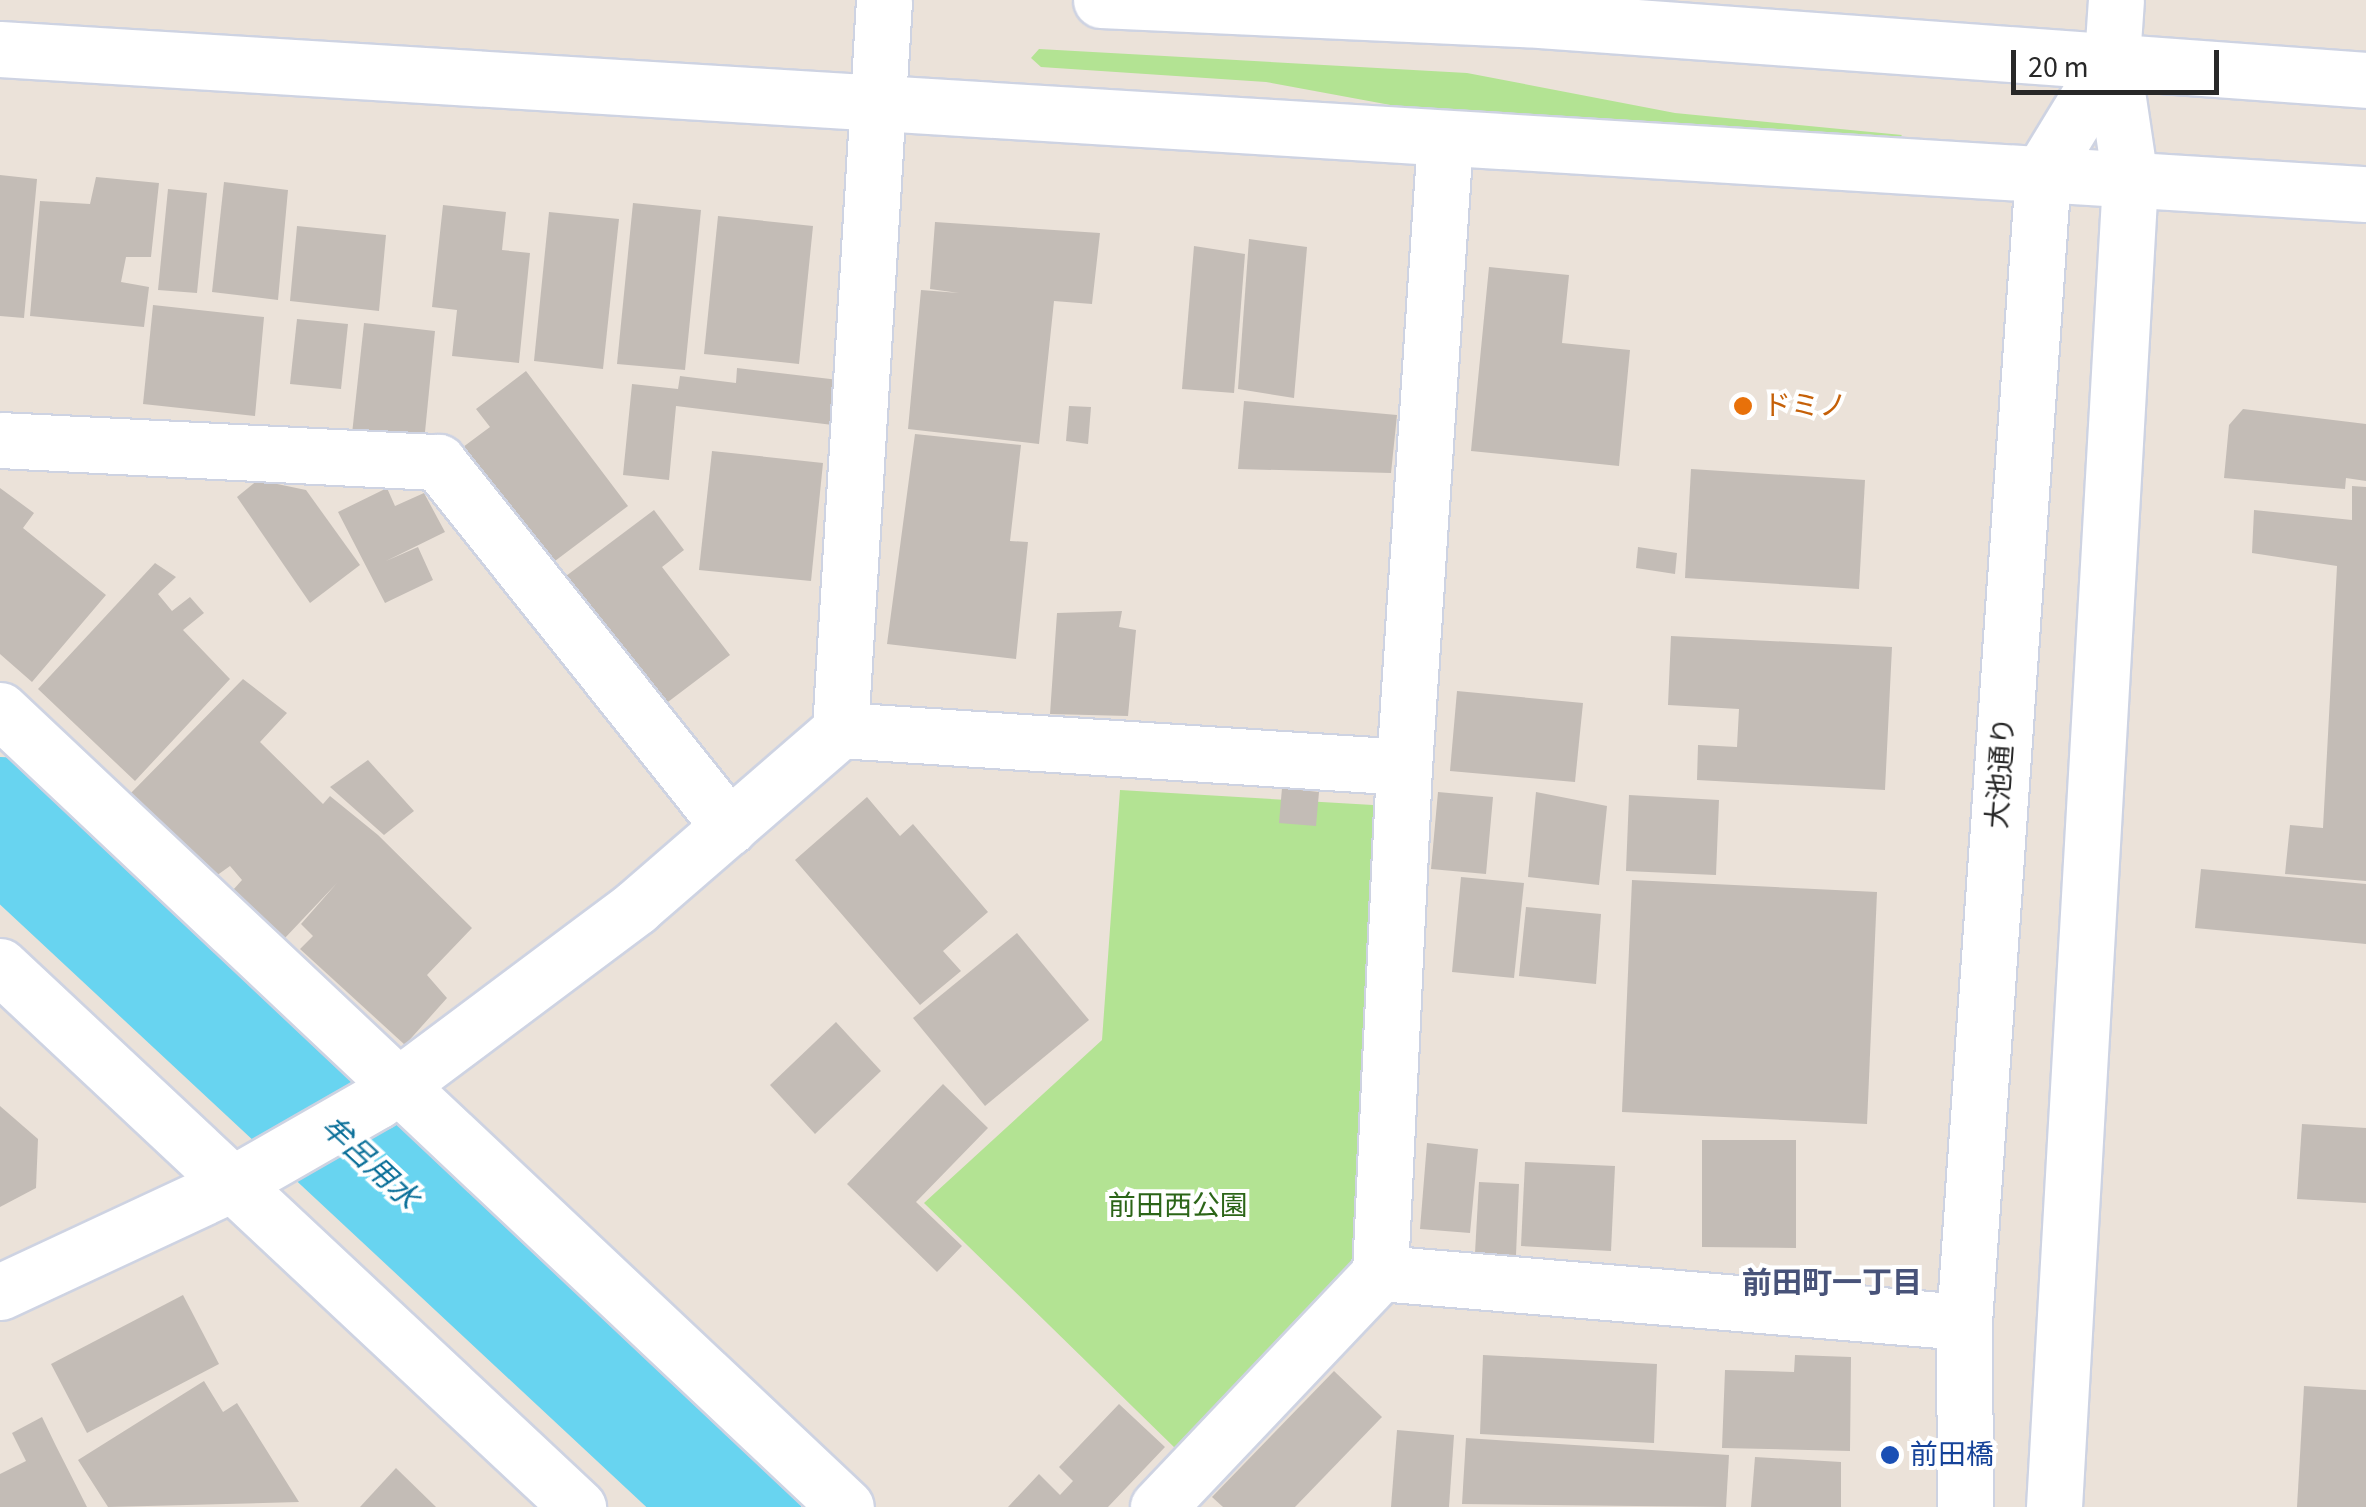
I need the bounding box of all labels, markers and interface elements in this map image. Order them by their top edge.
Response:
scale bar [2016,30,2224,92]
text: 20 m [2028,46,2089,89]
place label: ドミノ [1763,389,1847,423]
marker: ドミノ [1732,395,1754,417]
street label: 大池通り [1980,716,2022,830]
water label: 牟呂用水 [313,1109,425,1217]
park label: 前田西公園 [1108,1189,1248,1223]
district label: 前田町一丁目 [1742,1266,1922,1302]
place label: 前田橋 [1910,1438,1994,1472]
marker: 前田橋 [1879,1444,1901,1466]

